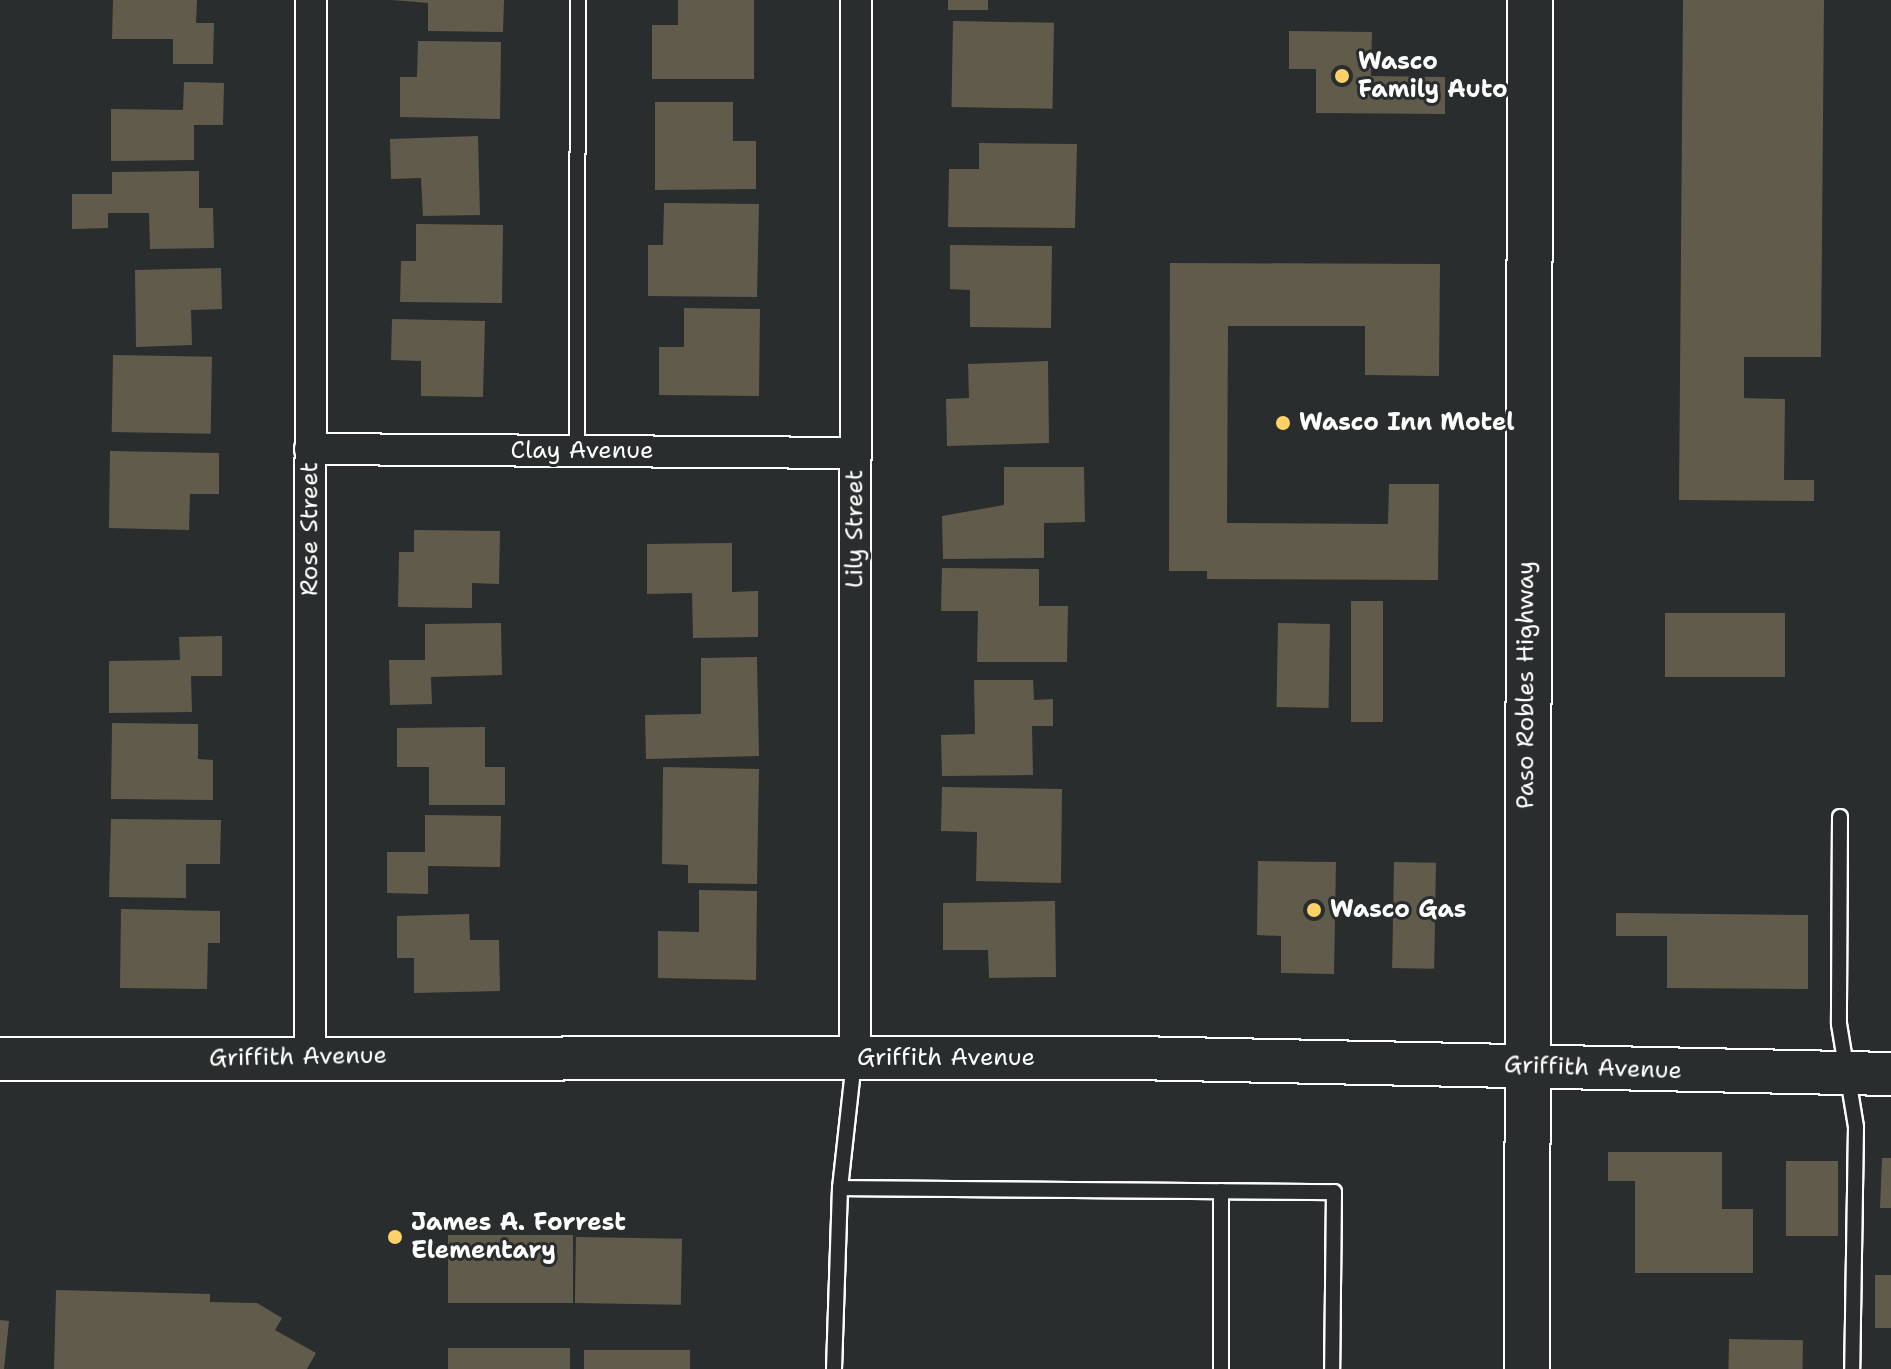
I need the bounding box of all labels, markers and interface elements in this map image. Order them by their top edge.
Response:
place label: Wasco Family Auto [1358,48,1508,104]
marker: Wasco Family Auto [1333,67,1351,85]
place label: Wasco Inn Motel [1299,409,1515,437]
marker: Wasco Inn Motel [1274,414,1292,432]
street label: Clay Avenue [511,437,653,465]
street label: Rose Street [296,462,324,596]
street label: Lily Street [841,470,869,588]
street label: Paso Robles Highway [1512,561,1540,809]
place label: Wasco Gas [1330,896,1466,924]
marker: Wasco Gas [1305,901,1323,919]
street label: Griffith Avenue [209,1041,387,1073]
street label: Griffith Avenue [857,1044,1035,1072]
street label: Griffith Avenue [1504,1051,1682,1085]
place label: James A. Forrest Elementary [411,1209,626,1265]
marker: James A. Forrest Elementary [386,1228,404,1246]

